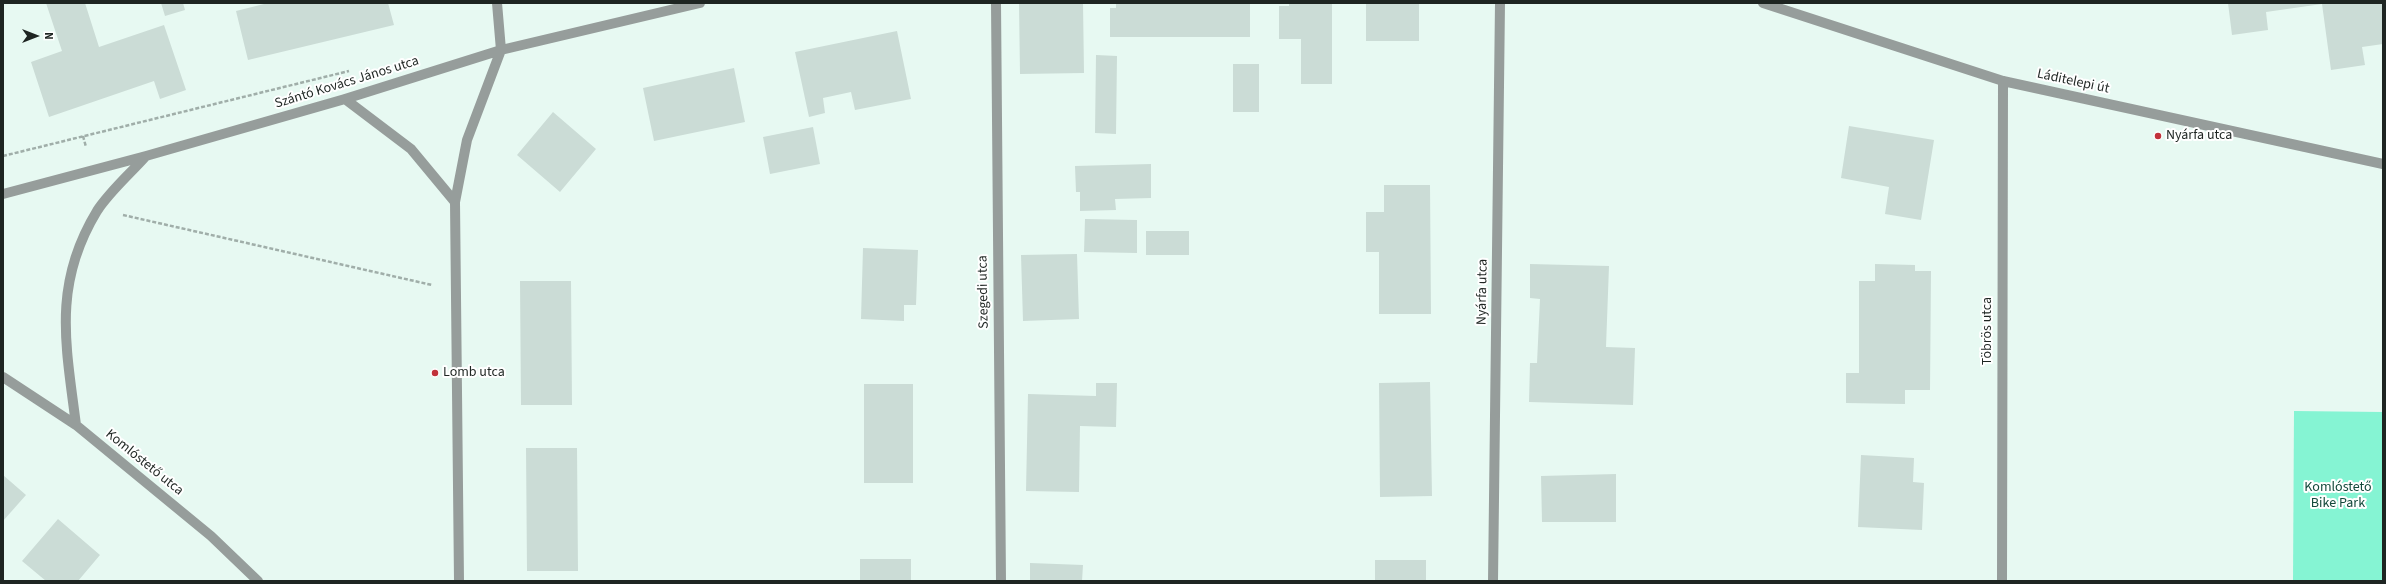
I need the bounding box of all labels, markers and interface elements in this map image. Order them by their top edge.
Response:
north arrow [16,16,56,56]
text: N [41,32,56,40]
street label: Szántó Kovács János utca [273,53,421,113]
street label: Láditelepi út [2035,66,2111,98]
place label: Nyárfa utca [2166,128,2232,144]
marker: Nyárfa utca [2153,131,2163,141]
street label: Szegedi utca [975,255,993,329]
street label: Nyárfa utca [1474,259,1492,325]
street label: Töbrös utca [1980,297,1996,365]
place label: Lomb utca [443,365,505,381]
marker: Lomb utca [430,368,440,378]
street label: Komlóstető utca [102,426,186,500]
park label: Komlóstető Bike Park [2304,480,2372,512]

